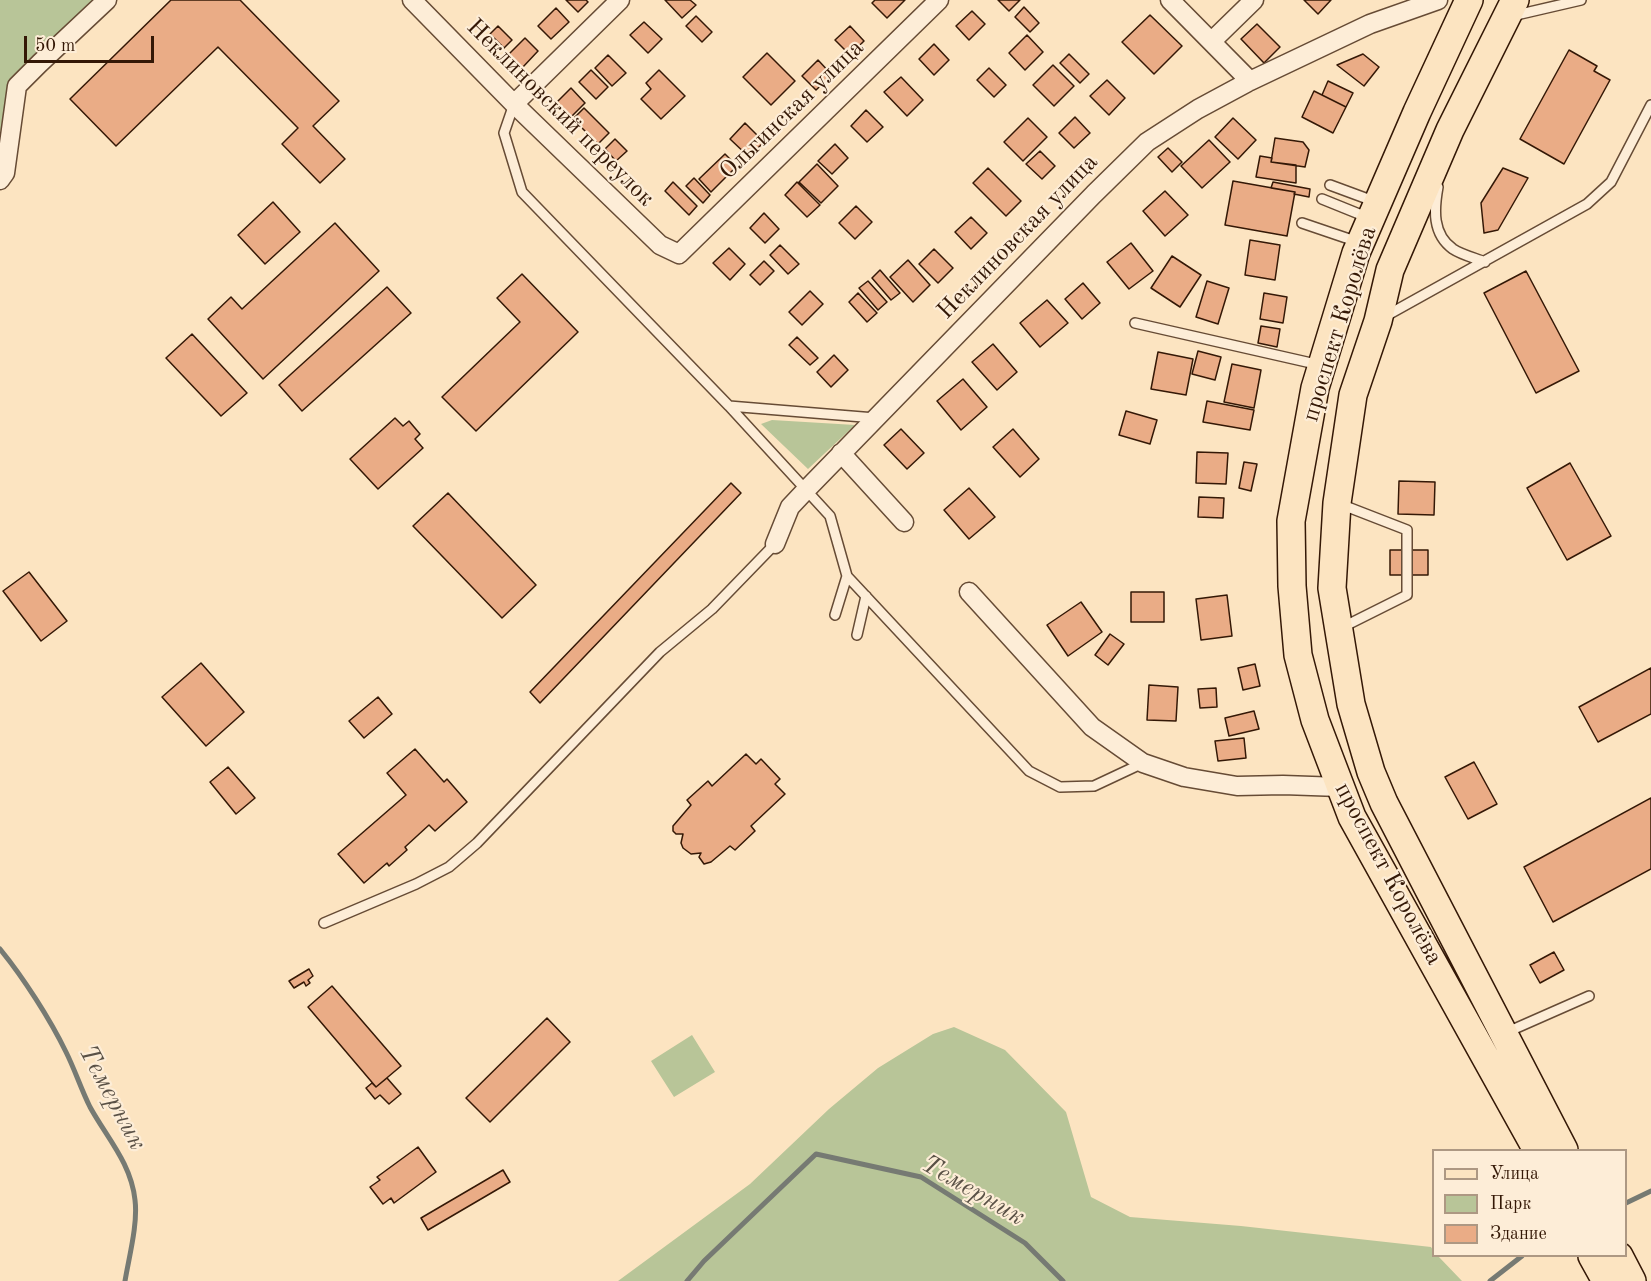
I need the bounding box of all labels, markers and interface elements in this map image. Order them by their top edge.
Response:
street label: Неклиновский переулок [460,13,660,213]
scale bar [27,24,158,62]
street label: Ольгинская улица [714,34,870,186]
text: 50 m [35,37,75,55]
street label: Неклиновская улица [932,148,1104,326]
street label: проспект Королёва [1297,223,1383,425]
street label: проспект Королёва [1328,778,1448,970]
water label: Темерник [71,1040,153,1156]
water label: Темерник [916,1149,1030,1233]
legend [1432,1149,1627,1257]
text: Улица [1490,1165,1539,1183]
text: Парк [1490,1195,1531,1213]
text: Здание [1490,1225,1547,1243]

